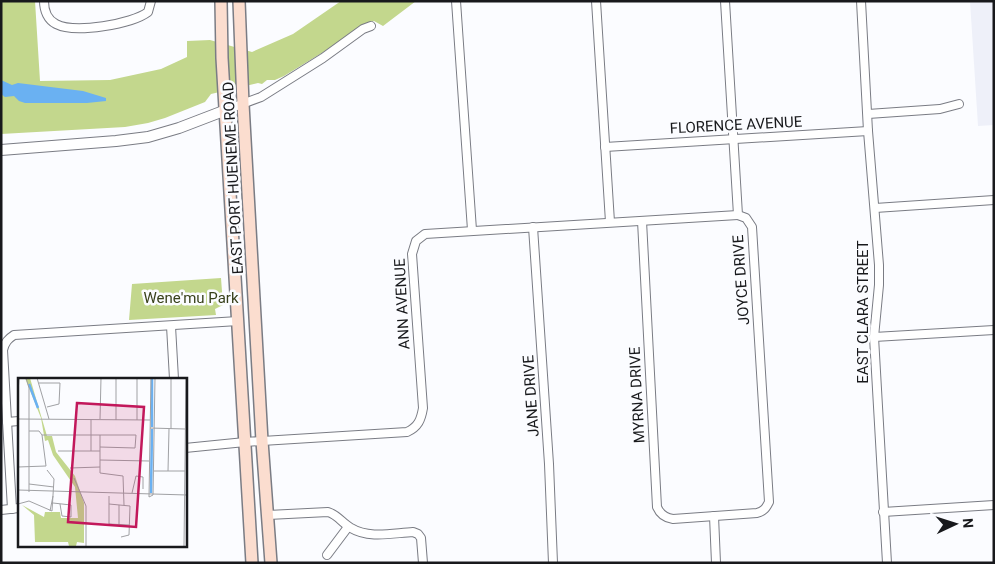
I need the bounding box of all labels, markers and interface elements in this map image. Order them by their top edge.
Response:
street label: EAST PORT HUENEME ROAD [219,81,247,275]
street label: FLORENCE AVENUE [669,113,803,137]
street label: JOYCE DRIVE [729,234,753,326]
street label: EAST CLARA STREET [854,240,872,384]
street label: ANN AVENUE [391,258,413,350]
park label: Wene'mu Park [143,289,239,307]
street label: MYRNA DRIVE [625,346,649,444]
street label: JANE DRIVE [519,354,543,438]
inset map [18,378,186,546]
north arrow [930,499,980,549]
text: N [960,518,976,529]

